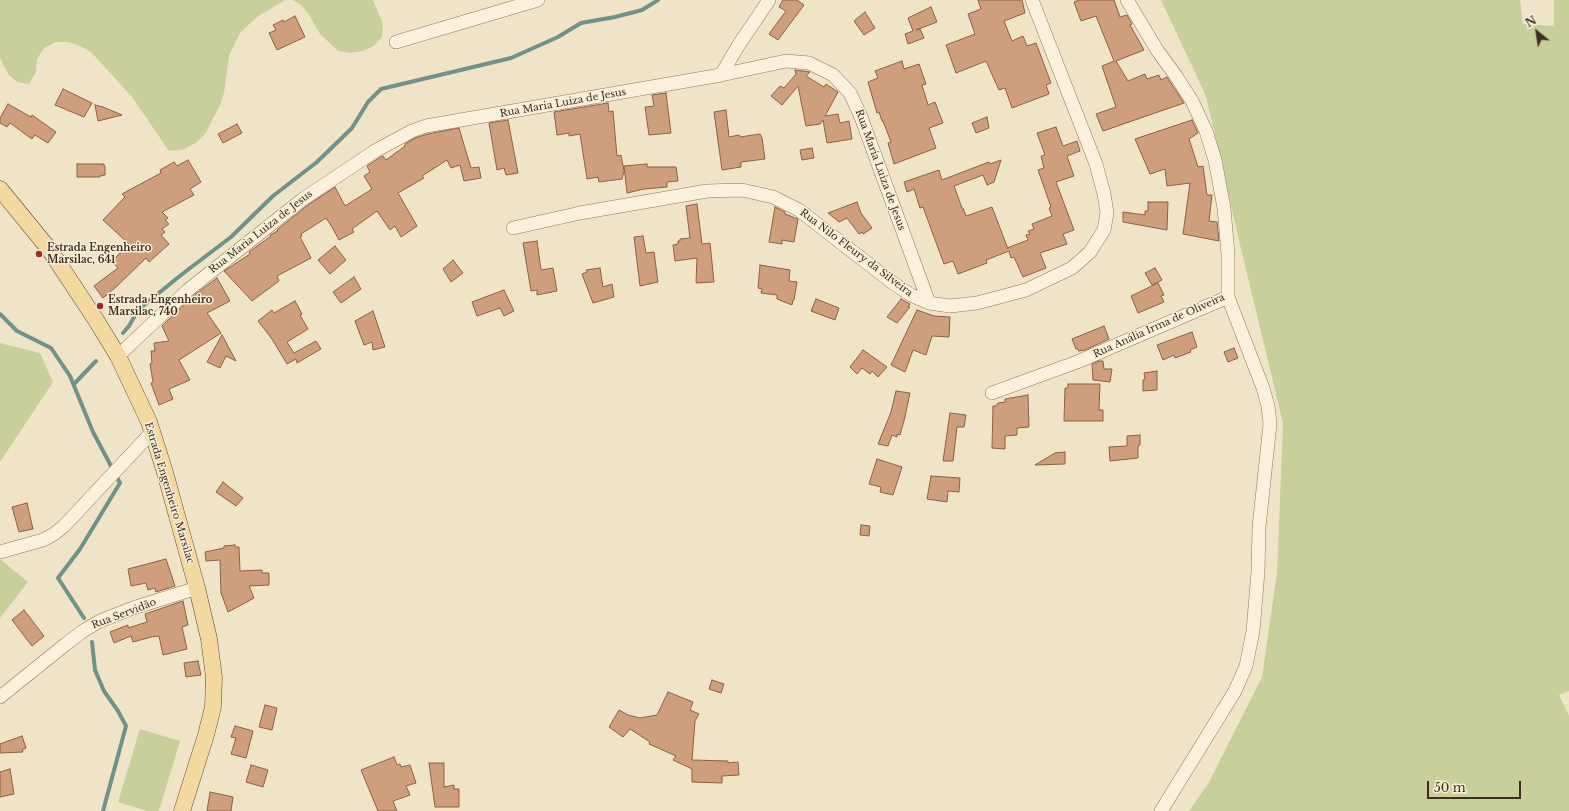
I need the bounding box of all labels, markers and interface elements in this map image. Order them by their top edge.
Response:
north arrow [1517,12,1557,52]
text: N [1523,13,1539,30]
street label: Rua Maria Luiza de Jesus [499,86,627,120]
street label: Rua Maria Luiza de Jesus [852,108,908,232]
street label: Rua Maria Luiza de Jesus [207,188,315,276]
street label: Rua Nilo Fleury da Silveira [797,207,915,299]
place label: Estrada Engenheiro Marsilac, 641 [47,242,151,266]
marker: Estrada Engenheiro Marsilac, 641 [34,249,44,259]
street label: Rua Anália Irma de Oliveira [1091,291,1227,361]
place label: Estrada Engenheiro Marsilac, 740 [108,294,212,318]
marker: Estrada Engenheiro Marsilac, 740 [95,301,105,311]
street label: Estrada Engenheiro Marsilac [142,421,196,565]
street label: Rua Servidão [90,596,158,632]
scale bar [1429,773,1523,799]
text: 50 m [1434,780,1466,795]

